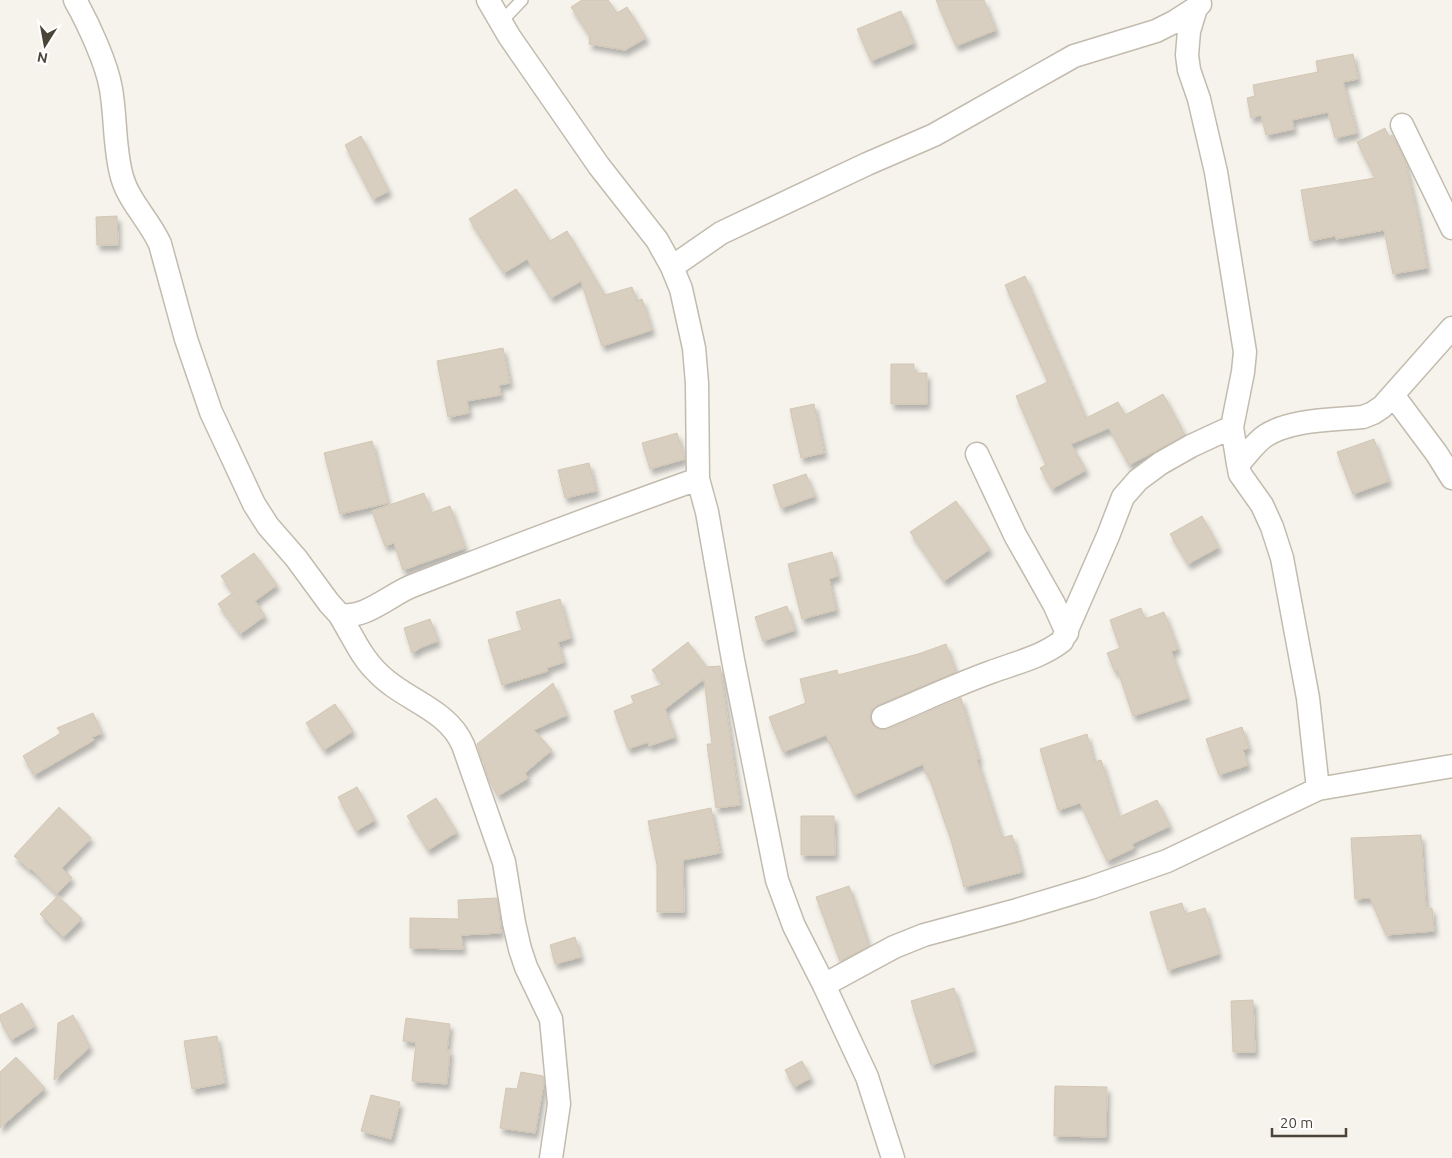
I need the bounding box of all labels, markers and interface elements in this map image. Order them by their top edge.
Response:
north arrow [20,20,70,70]
text: N [36,49,49,67]
scale bar [1272,1106,1346,1138]
text: 20 m [1280,1114,1313,1131]

